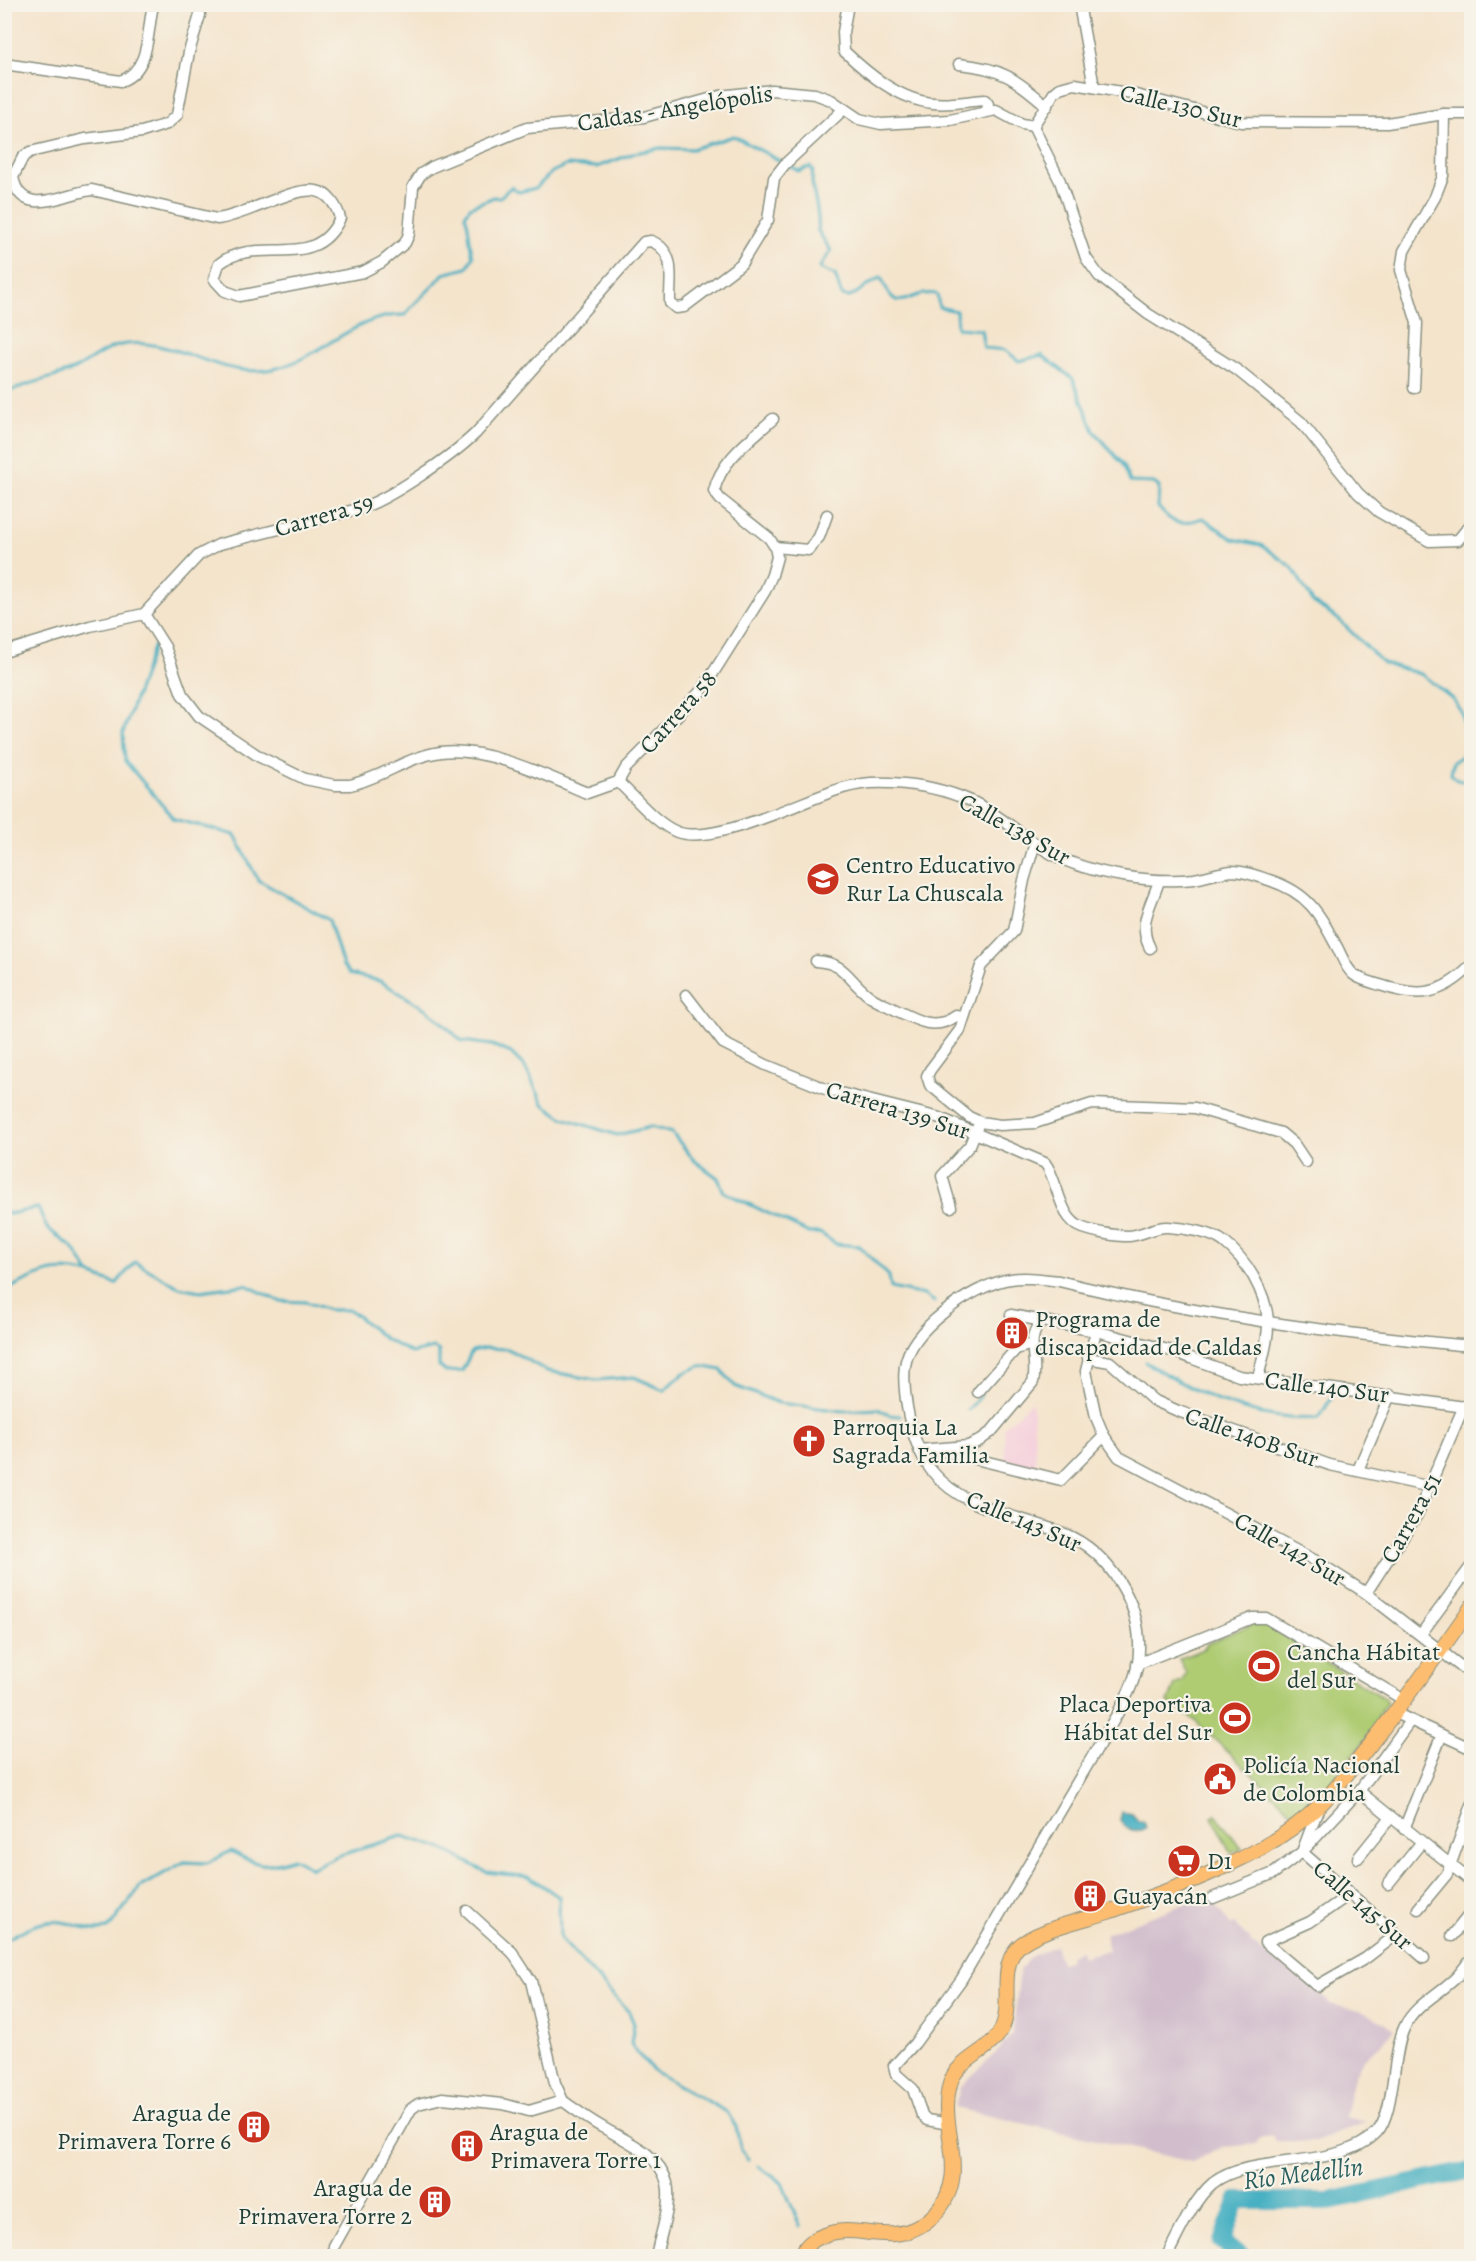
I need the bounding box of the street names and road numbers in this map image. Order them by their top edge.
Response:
street label: Calle 130 Sur [1117,76,1245,136]
street label: Caldas - Angelópolis [575,77,775,139]
street label: Carrera 59 [271,486,377,544]
street label: Carrera 58 [632,663,724,761]
street label: Calle 138 Sur [953,785,1077,873]
street label: Carrera 139 Sur [822,1073,974,1147]
street label: Calle 140 Sur [1263,1364,1391,1410]
street label: Calle 140B Sur [1181,1399,1323,1475]
street label: Carrera 51 [1373,1467,1449,1569]
street label: Calle 143 Sur [962,1482,1086,1560]
street label: Calle 142 Sur [1228,1504,1352,1594]
street label: Calle 145 Sur [1306,1853,1420,1957]

